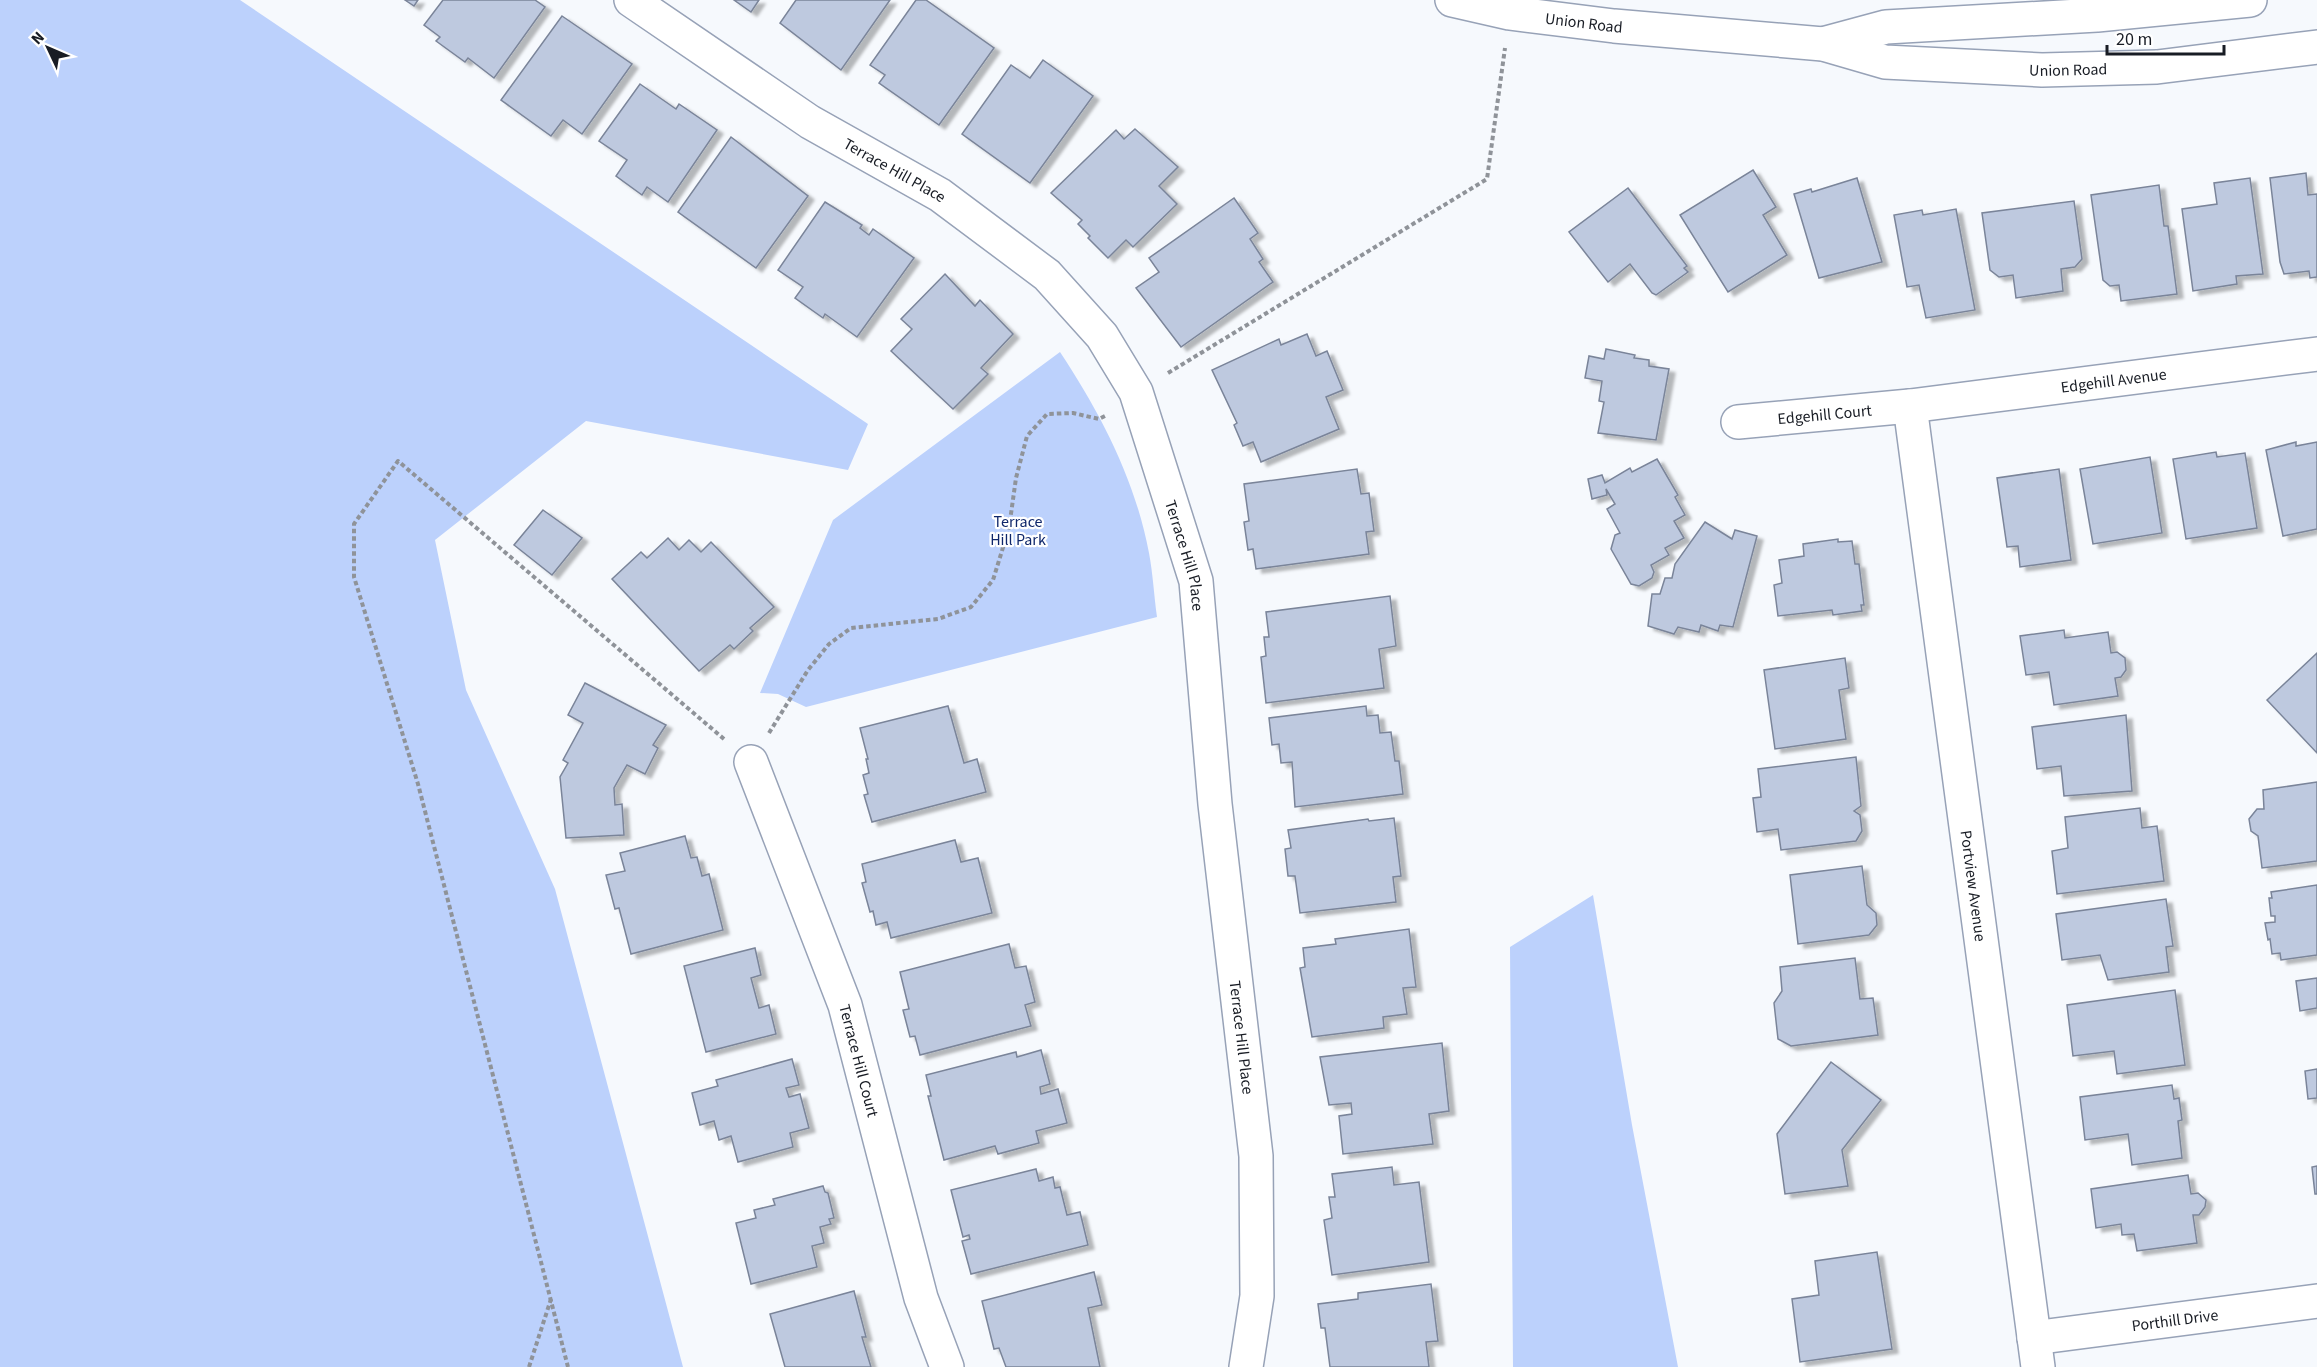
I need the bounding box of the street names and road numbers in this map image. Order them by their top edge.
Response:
street label: Union Road [1544,8,1624,39]
street label: Union Road [2029,58,2108,82]
street label: Terrace Hill Place [839,133,950,208]
street label: Edgehill Avenue [2060,363,2168,399]
street label: Edgehill Court [1777,400,1873,430]
street label: Terrace Hill Place [1159,498,1209,612]
street label: Portview Avenue [1955,829,1991,943]
street label: Terrace Hill Place [1224,979,1259,1096]
street label: Terrace Hill Court [833,1002,884,1120]
street label: Porthill Drive [2130,1304,2220,1337]

